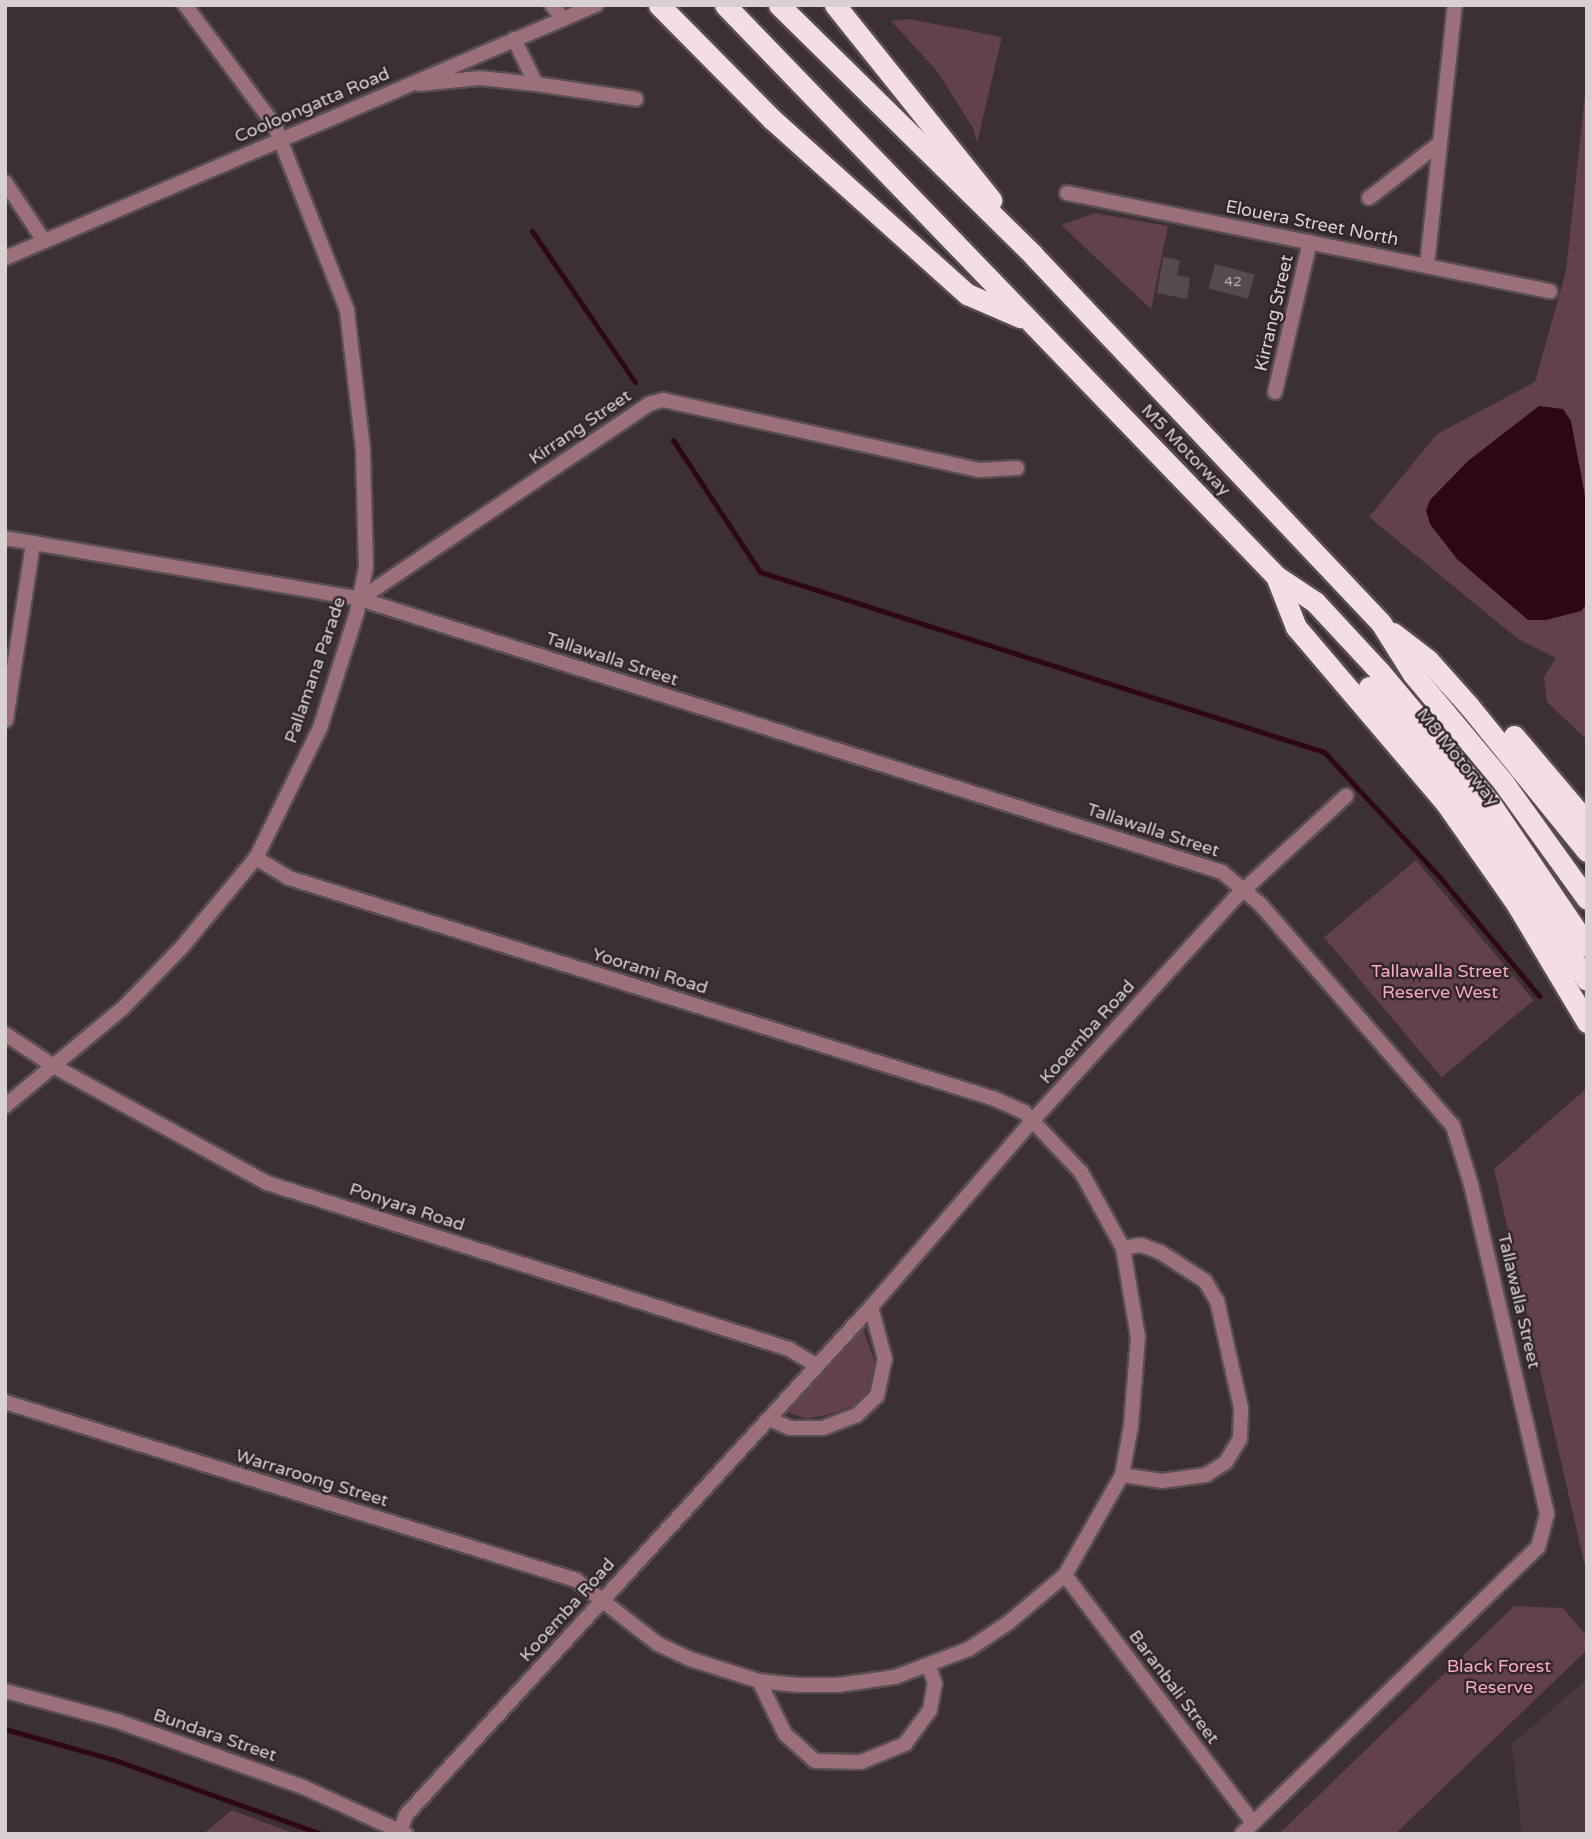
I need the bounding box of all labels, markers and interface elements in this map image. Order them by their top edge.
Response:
street label: Cooloongatta Road [231,63,393,147]
street label: Elouera Street North [1224,196,1400,250]
street label: Kirrang Street [1250,253,1298,373]
house number: 42 [1224,274,1242,290]
street label: Kirrang Street [525,385,635,469]
street label: M5 Motorway [1137,399,1235,501]
street label: Pallamana Parade [280,594,350,746]
street label: Tallawalla Street [543,627,681,691]
street label: M8 Motorway [1412,704,1504,810]
street label: Tallawalla Street [1084,798,1222,862]
street label: Yoorami Road [589,943,711,999]
park label: Tallawalla Street Reserve West [1371,961,1509,1004]
street label: Kooemba Road [1035,976,1139,1088]
street label: Ponyara Road [347,1178,467,1236]
street label: Tallawalla Street [1493,1231,1545,1371]
street label: Warraroong Street [233,1445,391,1511]
street label: Kooemba Road [515,1554,619,1666]
street label: Baranbali Street [1124,1626,1224,1748]
park label: Black Forest Reserve [1447,1656,1551,1698]
street label: Bundara Street [151,1704,279,1766]

